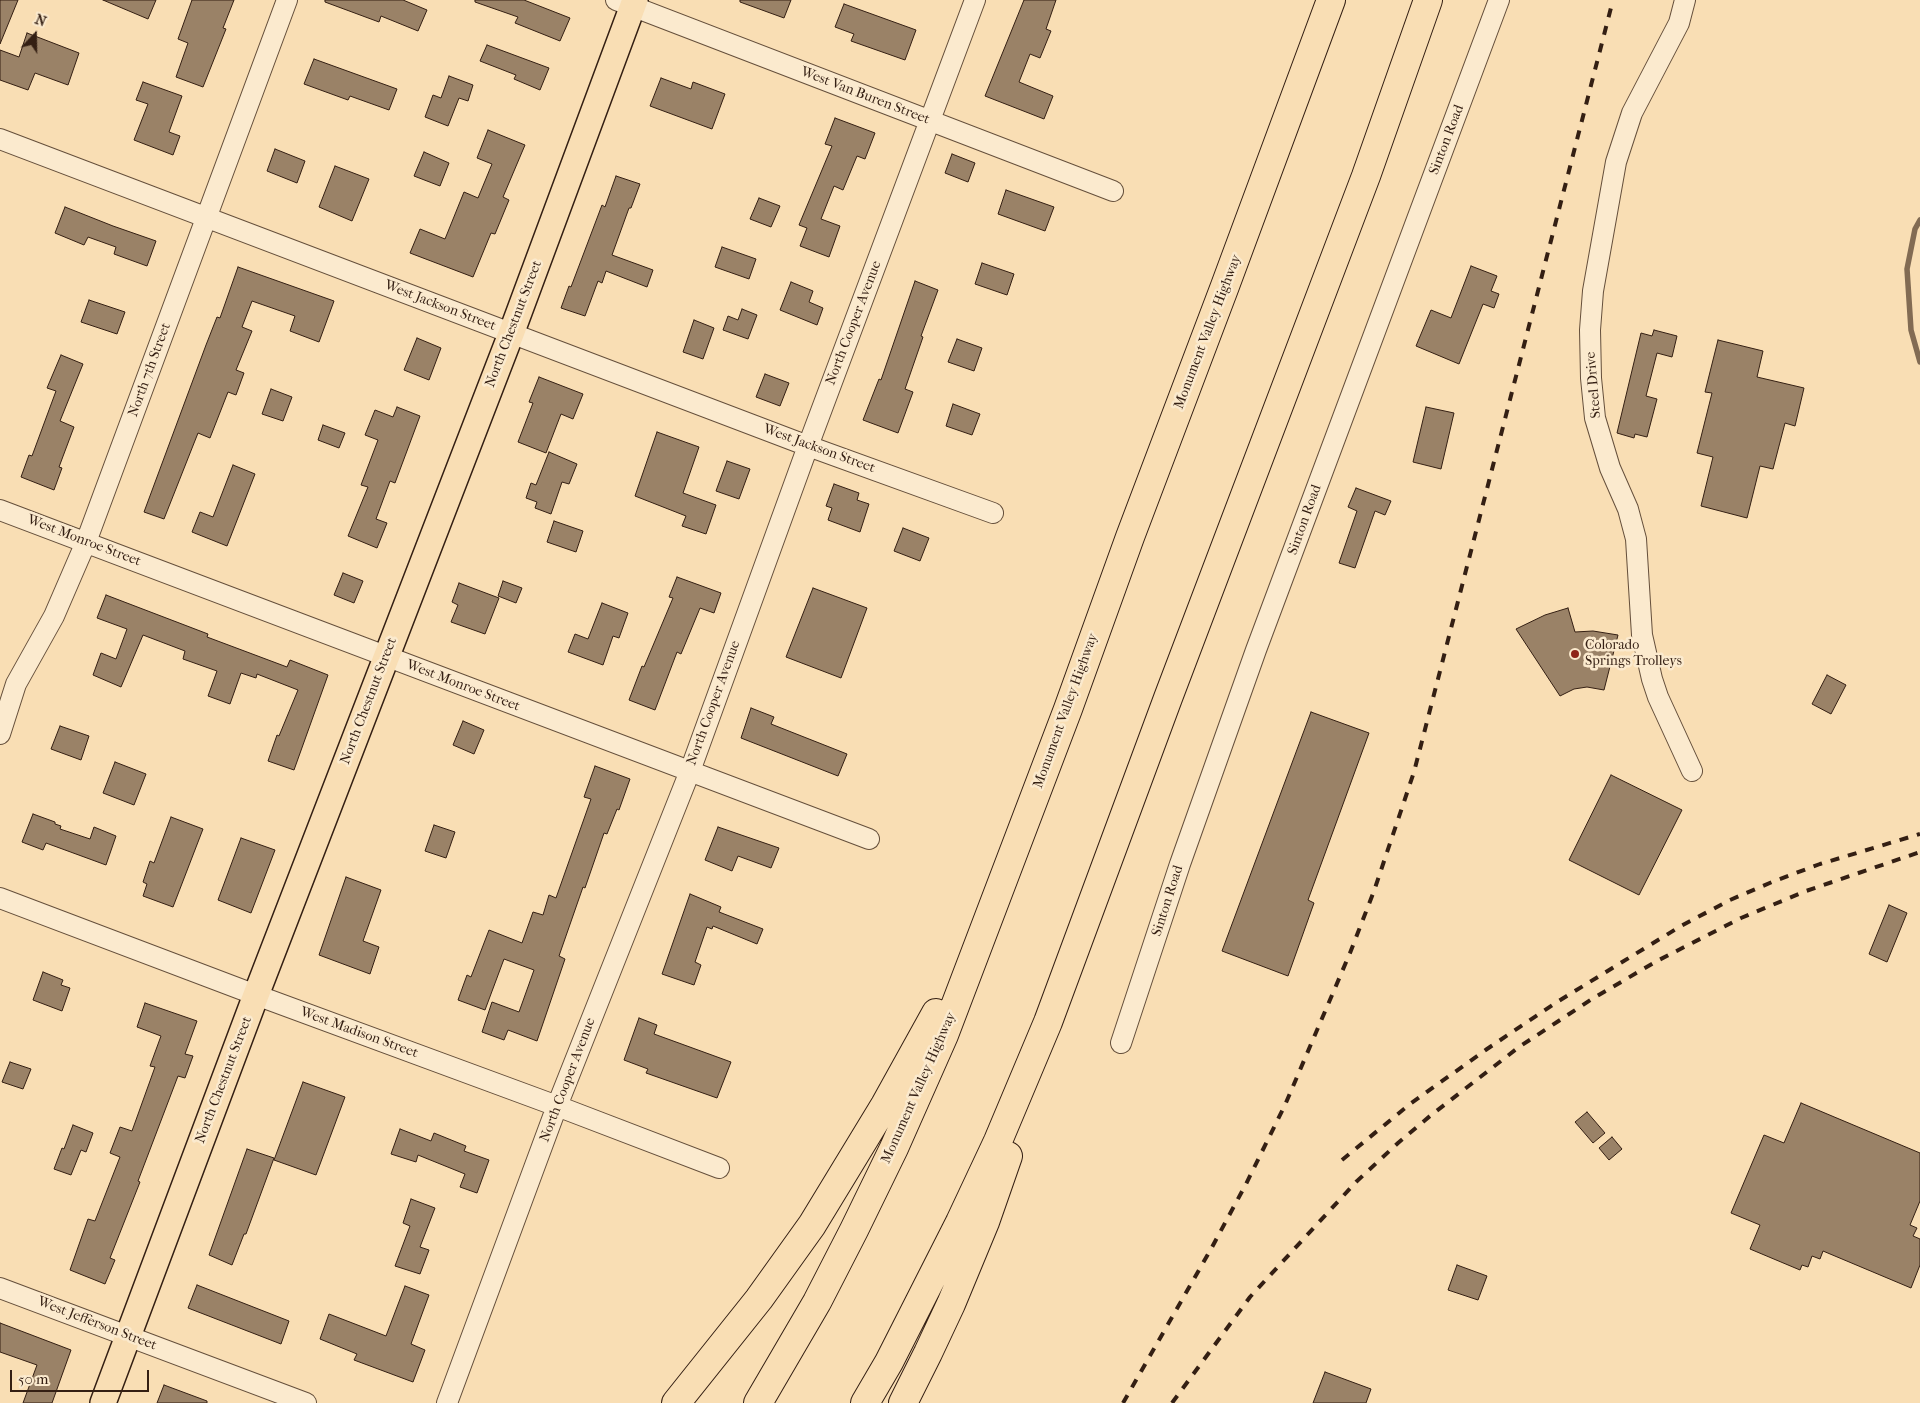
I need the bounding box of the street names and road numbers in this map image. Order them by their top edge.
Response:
street label: West Van Buren Street [798,64,932,128]
street label: Sinton Road [1426,103,1468,177]
street label: Monument Valley Highway [1171,253,1245,411]
street label: North Chestnut Street [482,258,546,390]
street label: North Cooper Avenue [823,259,885,387]
street label: West Jackson Street [382,277,498,335]
street label: North 7th Street [125,321,175,419]
street label: Steel Drive [1583,351,1605,419]
street label: West Jackson Street [761,421,877,477]
street label: Sinton Road [1285,483,1325,557]
street label: West Monroe Street [25,512,143,570]
street label: Monument Valley Highway [1030,631,1102,791]
street label: North Chestnut Street [337,635,401,767]
street label: North Cooper Avenue [684,638,744,768]
street label: West Monroe Street [404,657,522,715]
street label: Sinton Road [1149,863,1187,939]
street label: West Madison Street [298,1004,420,1062]
street label: Monument Valley Highway [878,1010,960,1166]
street label: North Chestnut Street [192,1014,256,1146]
street label: North Cooper Avenue [537,1016,599,1144]
street label: West Jefferson Street [35,1294,159,1354]

